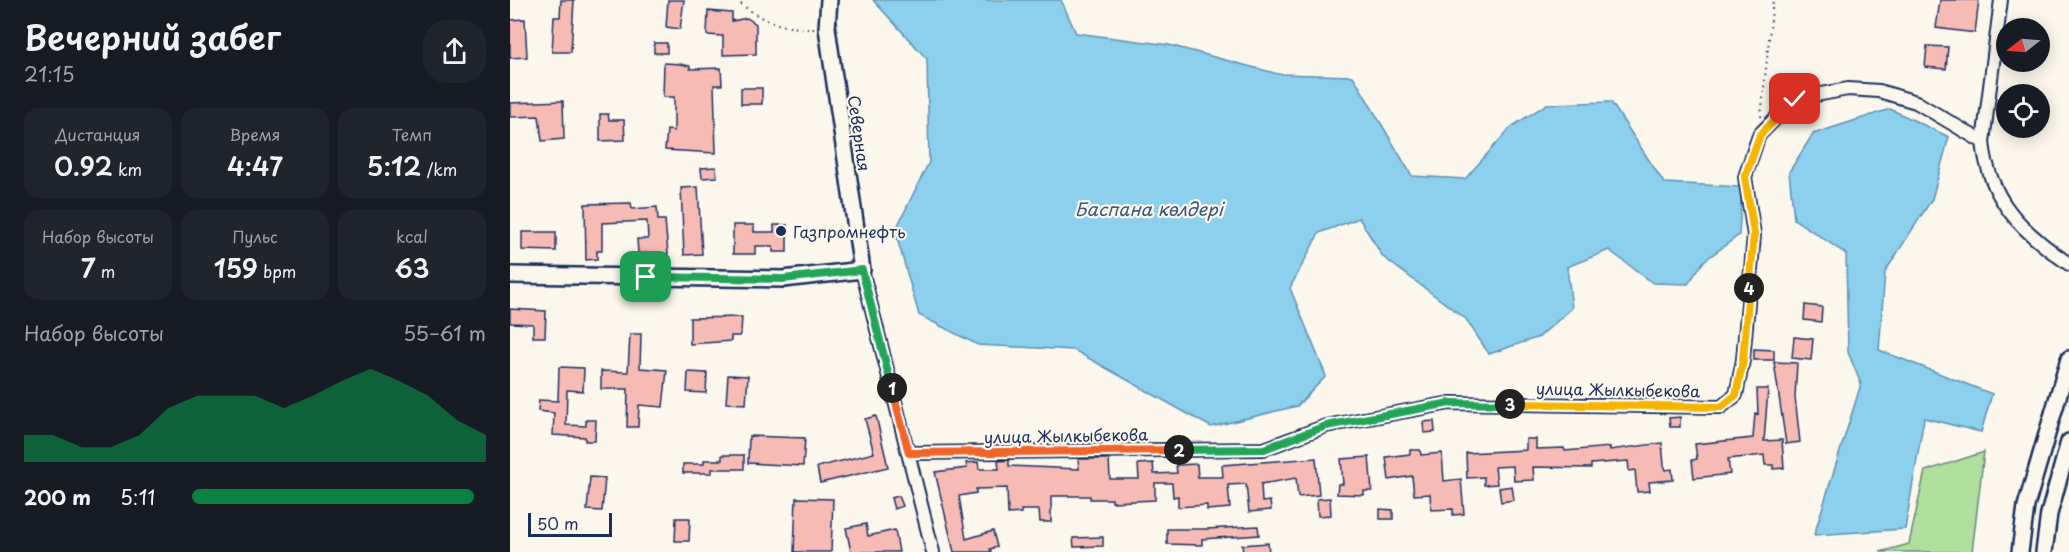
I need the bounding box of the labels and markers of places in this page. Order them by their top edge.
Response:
pin [1769,73,1820,124]
place label: Газпромнефть [793,219,906,243]
marker: Газпромнефть [774,224,788,238]
pin [620,251,671,302]
pin: 4 [1734,273,1764,303]
pin: 1 [877,373,907,403]
pin: 3 [1495,389,1525,419]
pin: 2 [1164,435,1194,465]

